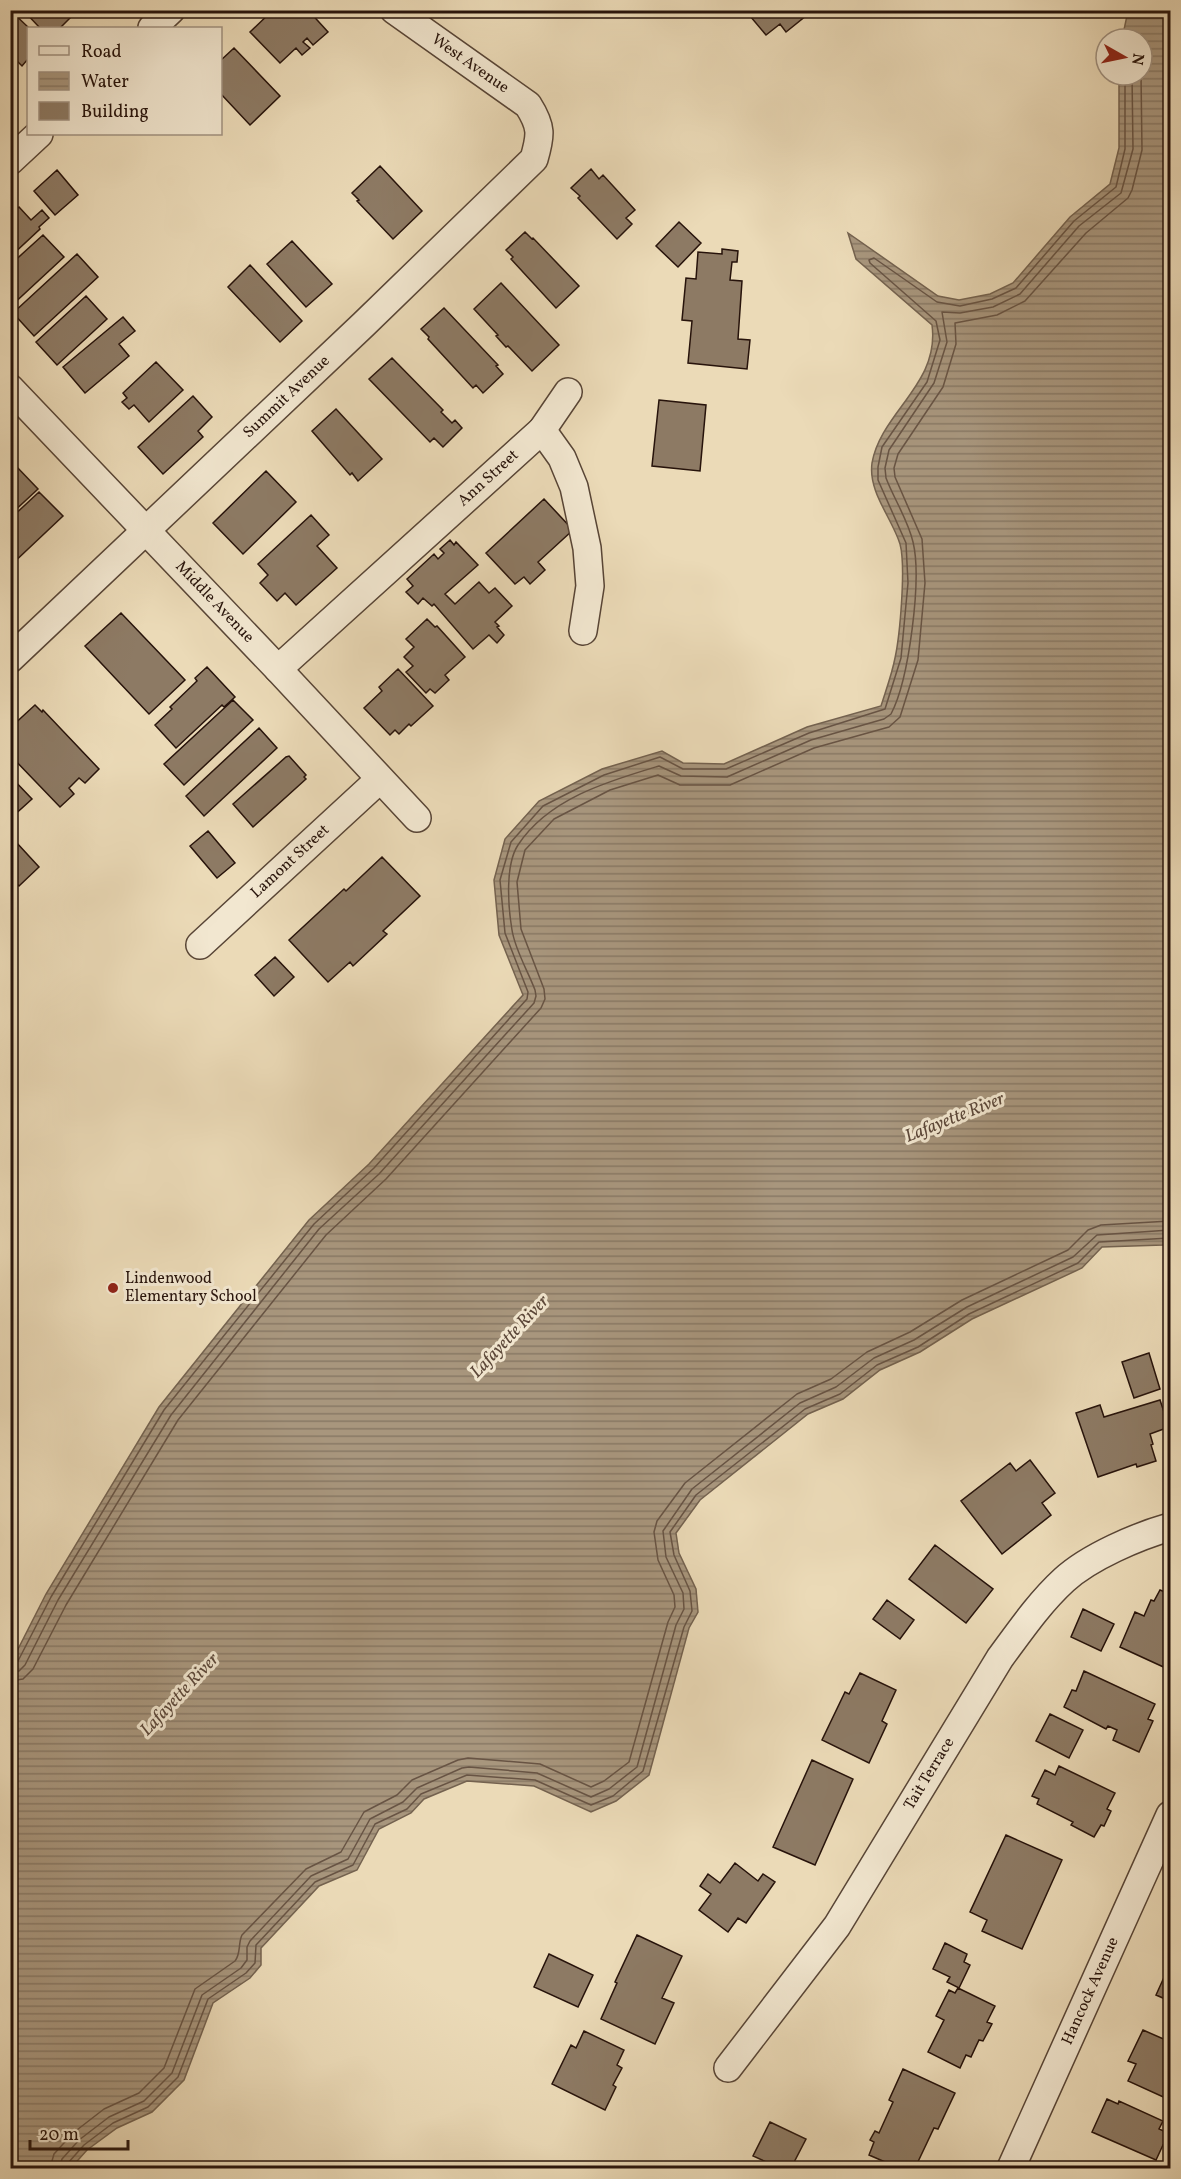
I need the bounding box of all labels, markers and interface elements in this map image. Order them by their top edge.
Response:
legend [27,27,222,135]
north arrow [1094,27,1154,87]
street label: West Avenue [427,29,513,99]
text: Road [81,40,122,65]
text: N [1125,52,1149,67]
text: Water [81,70,129,95]
text: Building [81,100,149,125]
street label: Summit Avenue [238,351,335,444]
street label: Ann Street [453,445,524,512]
street label: Middle Avenue [170,556,259,648]
street label: Lamont Street [246,819,335,904]
water label: Lafayette River [901,1087,1009,1149]
place label: Lindenwood Elementary School [125,1268,257,1308]
marker: Lindenwood Elementary School [106,1281,120,1295]
water label: Lafayette River [465,1290,555,1384]
water label: Lafayette River [135,1648,225,1742]
street label: Tait Terrace [899,1733,960,1814]
street label: Hancock Avenue [1057,1934,1125,2049]
scale bar [30,2113,128,2151]
text: 20 m [39,2123,79,2148]

